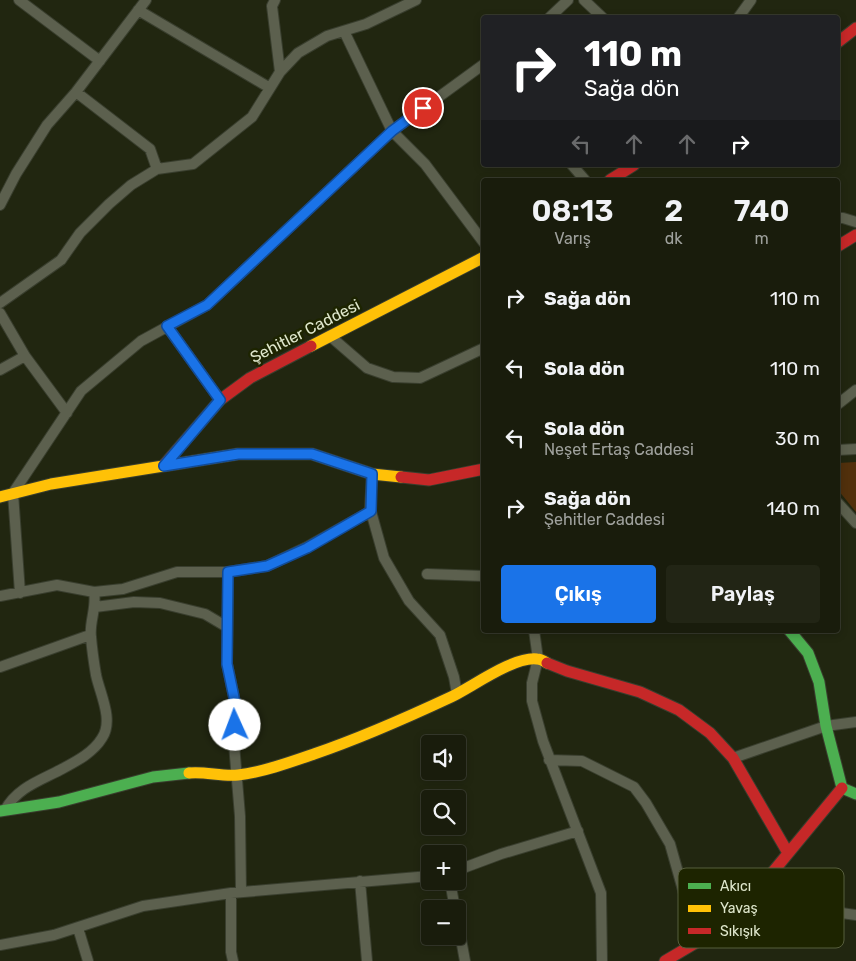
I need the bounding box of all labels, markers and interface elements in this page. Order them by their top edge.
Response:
text: 110 m [584,33,682,75]
icon: right [501,35,566,100]
text: Sağa dön [584,75,680,102]
pin [402,87,444,129]
icon: arrive [409,94,437,122]
icon: left [567,130,595,158]
icon: ahead [620,130,648,158]
icon: ahead [673,130,701,158]
icon: right [726,130,754,158]
text: 08:13 [531,193,614,229]
text: 2 [664,193,683,229]
text: 740 [734,193,790,229]
text: Varış [554,229,591,248]
text: dk [665,229,683,248]
text: m [754,229,769,248]
icon: right [501,284,529,312]
text: Sağa dön [544,287,631,310]
text: 110 m [770,287,820,310]
street label: Şehitler Caddesi [247,295,363,367]
icon: left [501,354,529,382]
text: Sola dön [544,357,625,380]
text: 110 m [770,357,820,380]
text: Sola dön [544,417,625,440]
icon: left [501,424,529,452]
text: 30 m [775,427,820,450]
text: Neşet Ertaş Caddesi [544,440,694,459]
text: Sağa dön [544,487,631,510]
icon: right [501,494,529,522]
text: 140 m [766,497,820,520]
text: Şehitler Caddesi [544,510,665,529]
button: Çıkış [501,565,656,623]
button: Paylaş [666,565,820,623]
position arrow [208,698,260,750]
map controls [421,735,466,945]
button: sound [421,735,466,780]
button: search [421,790,466,835]
button: + [421,845,466,890]
legend [678,868,844,948]
text: Akıcı [720,878,751,895]
button: − [421,900,466,945]
text: Yavaş [720,900,758,917]
text: Sıkışık [720,923,761,940]

